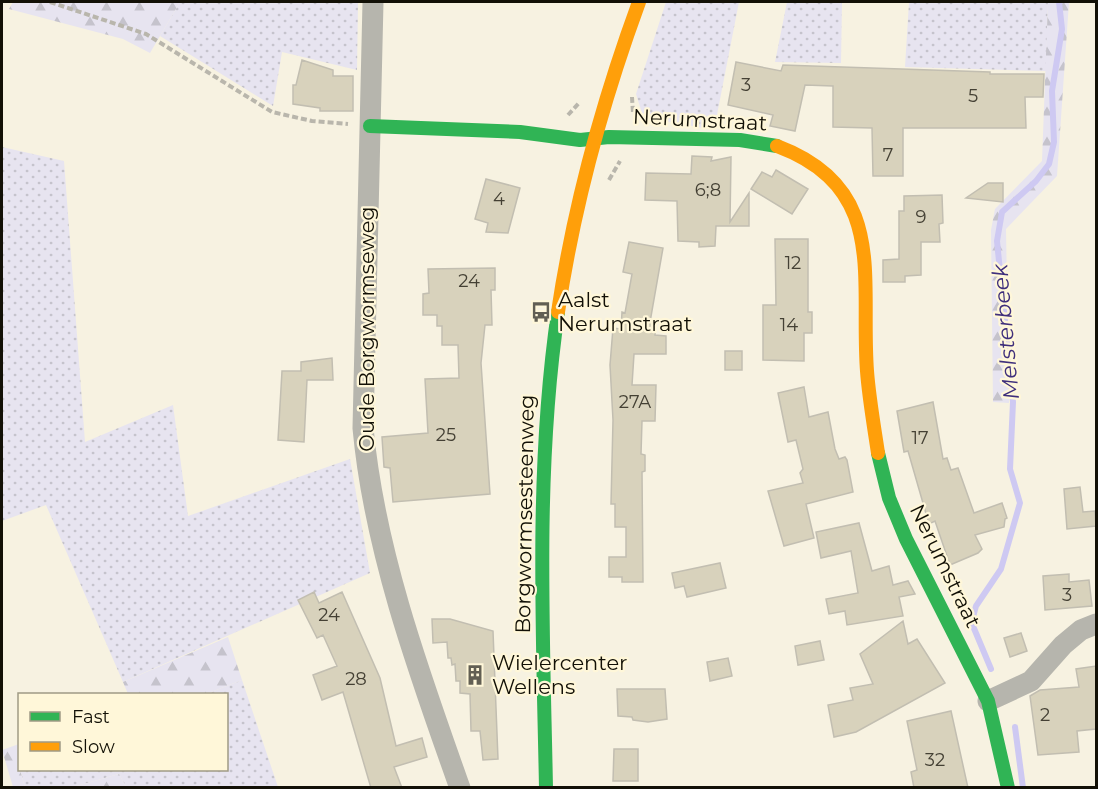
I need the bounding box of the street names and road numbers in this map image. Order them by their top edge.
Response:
street label: Nerumstraat [632,104,768,135]
street label: Oude Borgwormseweg [354,206,379,452]
street label: Borgwormsesteenweg [510,394,539,634]
street label: Nerumstraat [905,500,986,632]

